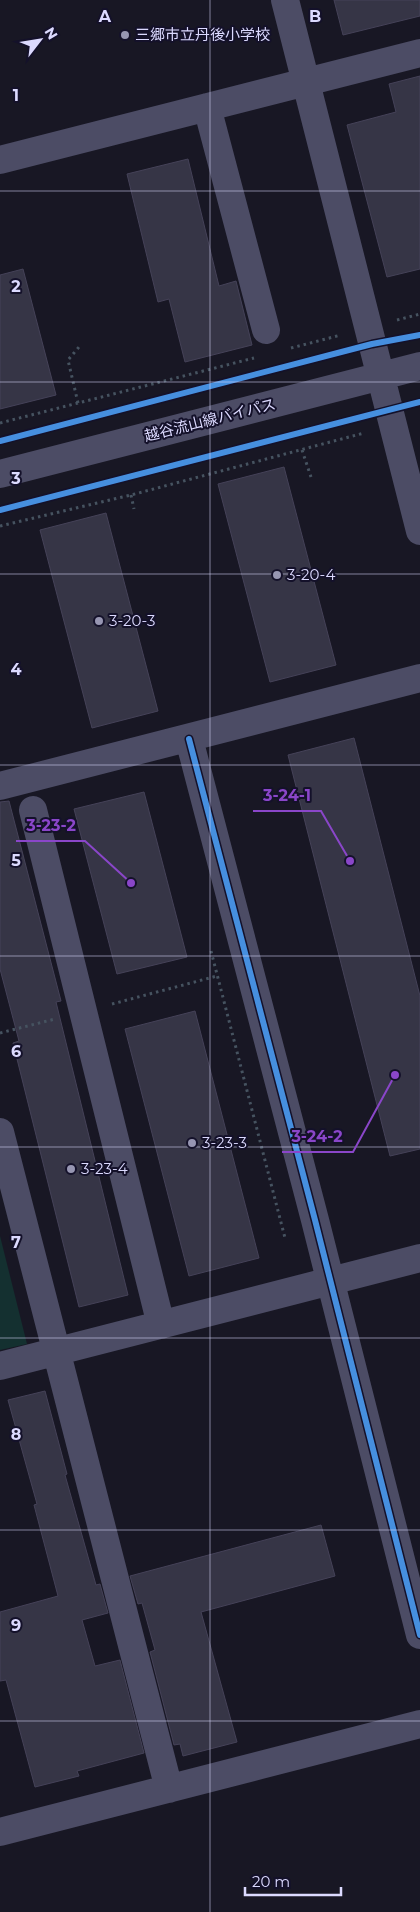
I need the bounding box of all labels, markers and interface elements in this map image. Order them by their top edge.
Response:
text: A [98,7,112,26]
text: B [309,7,321,26]
north arrow [15,15,65,65]
text: N [41,24,62,43]
place label: 三郷市立丹後小学校 [135,25,270,44]
marker: 三郷市立丹後小学校 [119,29,131,41]
text: 1 [13,86,19,105]
text: 2 [11,277,21,296]
street label: 越谷流山線バイパス [141,394,278,445]
text: 3 [10,469,21,488]
place label: 3-20-4 [287,565,335,584]
marker: 3-20-4 [271,569,283,581]
place label: 3-20-3 [109,611,155,630]
marker: 3-20-3 [93,615,105,627]
text: 4 [10,660,22,679]
callout: 3-24-1 [253,780,321,811]
text: 3-24-1 [262,786,311,805]
callout: 3-23-2 [16,810,85,841]
text: 3-23-2 [25,816,76,835]
text: 5 [11,851,21,870]
text: 6 [11,1042,21,1061]
callout: 3-24-2 [282,1121,353,1152]
text: 3-24-2 [290,1127,343,1146]
place label: 3-23-3 [202,1133,247,1152]
marker: 3-23-3 [186,1137,198,1149]
place label: 3-23-4 [81,1159,128,1178]
marker: 3-23-4 [65,1163,77,1175]
text: 7 [11,1233,21,1252]
text: 8 [11,1425,21,1444]
text: 9 [11,1616,21,1635]
scale bar [245,1864,341,1896]
text: 20 m [252,1872,290,1891]

